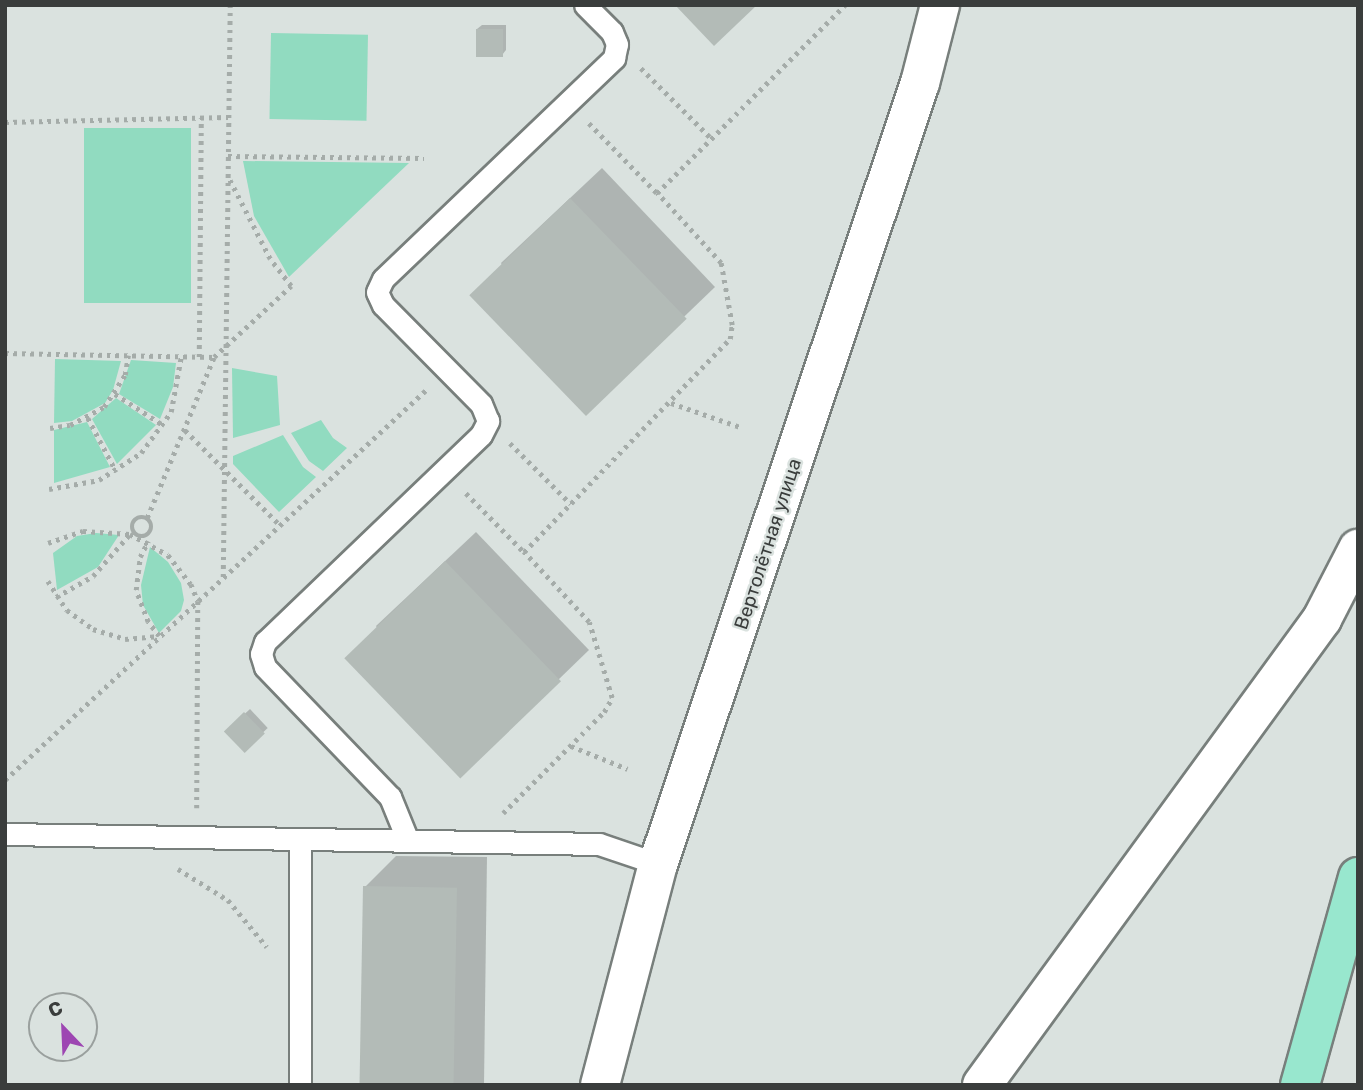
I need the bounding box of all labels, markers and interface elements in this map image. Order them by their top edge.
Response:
street label: Вертолётная улица [730,456,806,632]
north arrow [28,992,98,1062]
text: С [45,996,66,1022]

